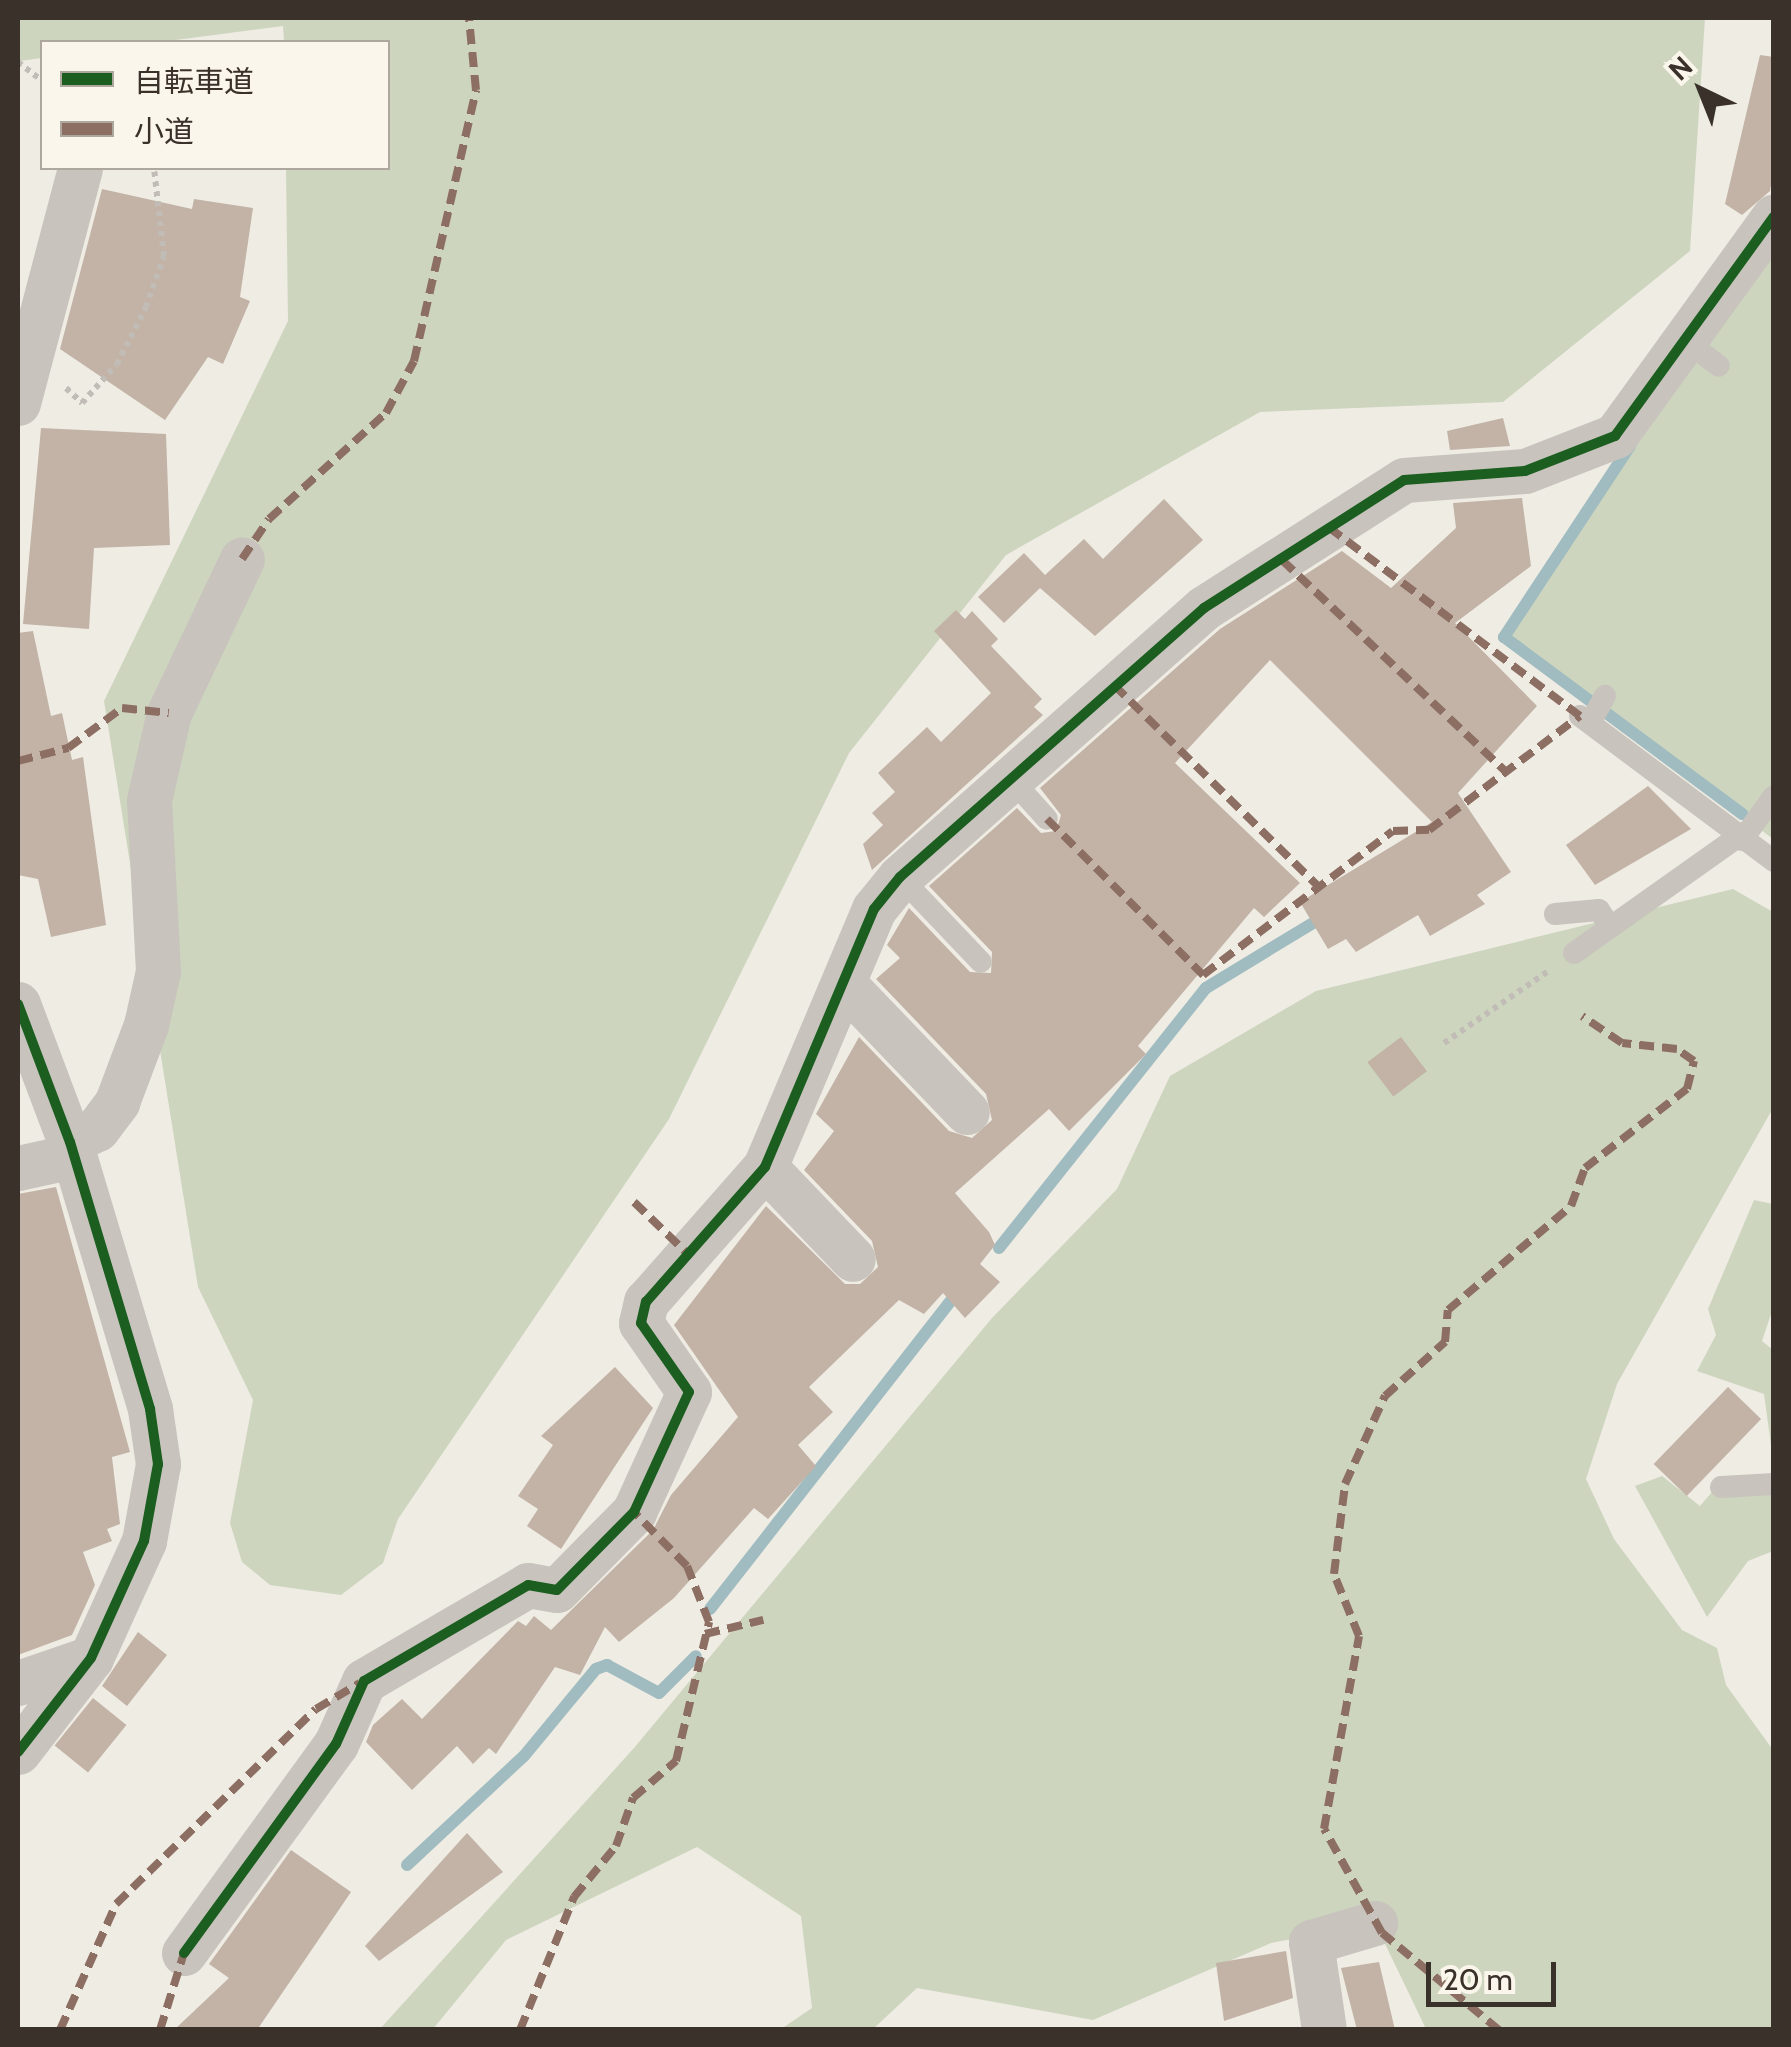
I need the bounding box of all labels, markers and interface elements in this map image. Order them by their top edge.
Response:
legend [40,40,390,170]
north arrow [1651,40,1751,140]
text: N [1662,49,1699,87]
text: 自転車道 [134,63,254,100]
text: 小道 [134,113,194,150]
scale bar [1431,1942,1561,2004]
text: 20 m [1443,1961,1513,1998]

